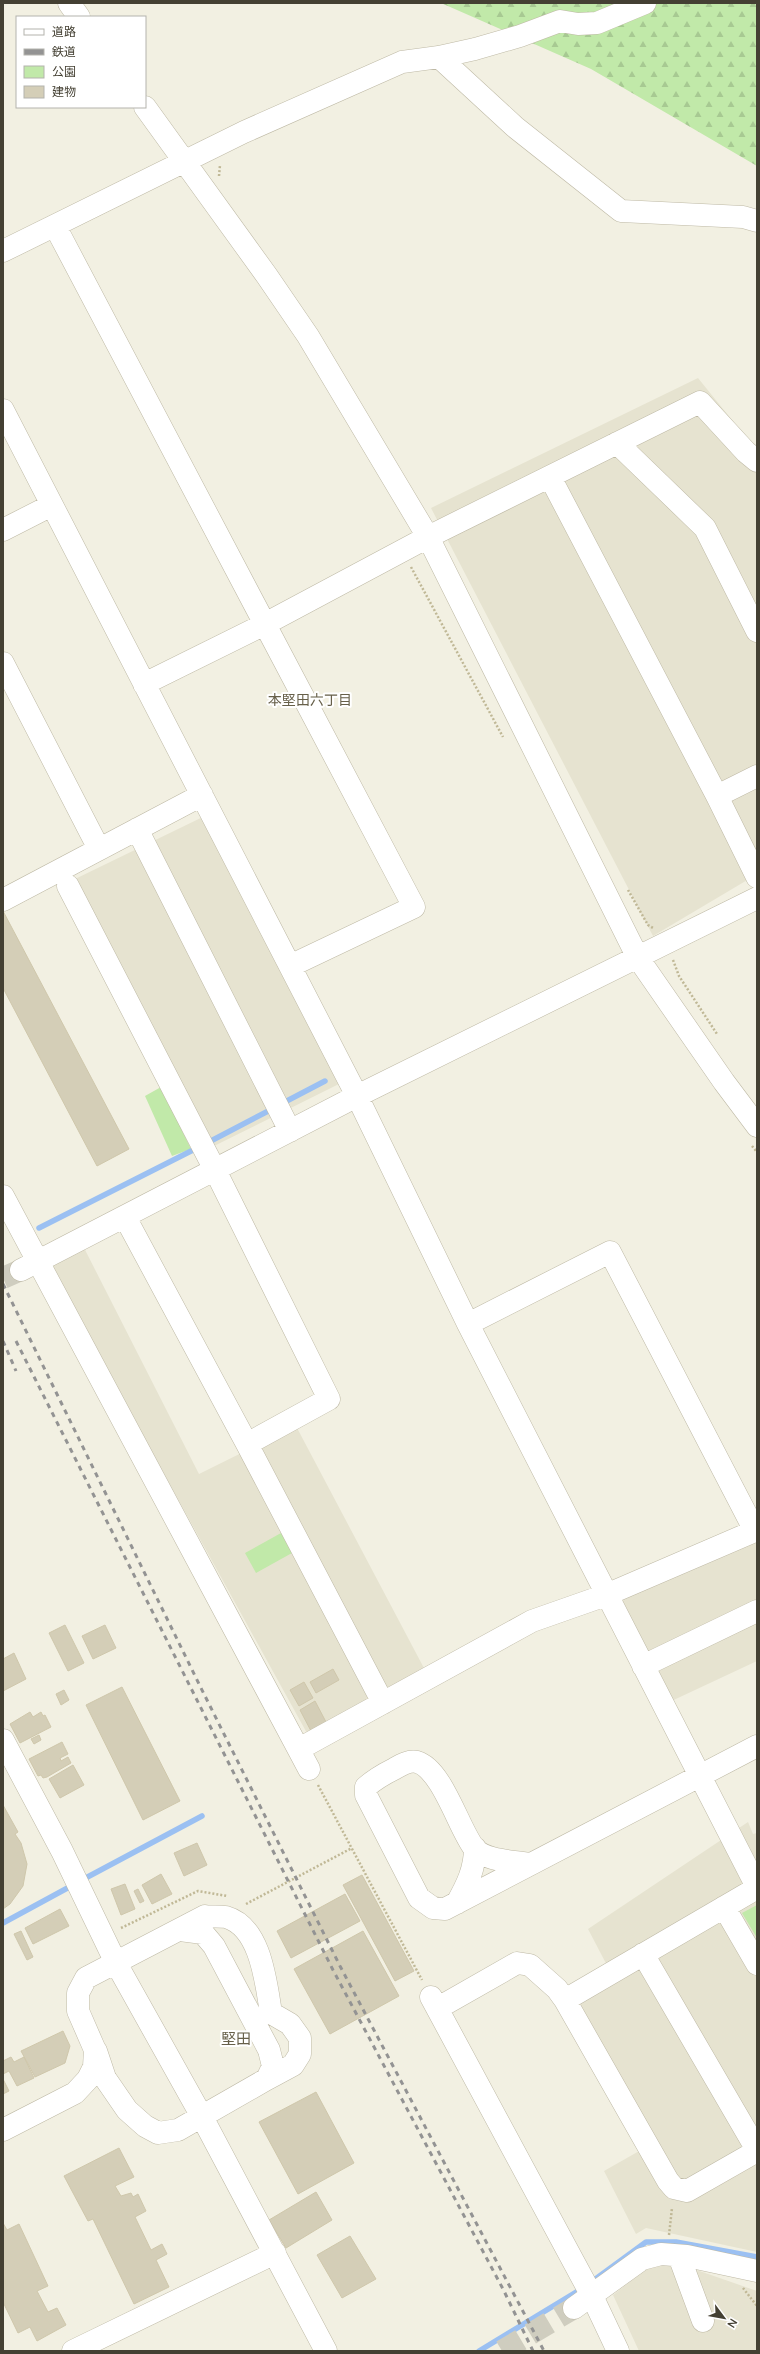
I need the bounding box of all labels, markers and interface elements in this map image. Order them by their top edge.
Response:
legend [16,16,146,108]
text: 道路 [52,24,76,40]
text: 鉄道 [52,44,76,60]
text: 公園 [52,64,76,80]
text: 建物 [52,84,76,100]
district label: 本堅田六丁目 [268,691,352,710]
district label: 堅田 [221,2029,251,2049]
north arrow [704,2298,744,2338]
text: N [724,2316,741,2331]

